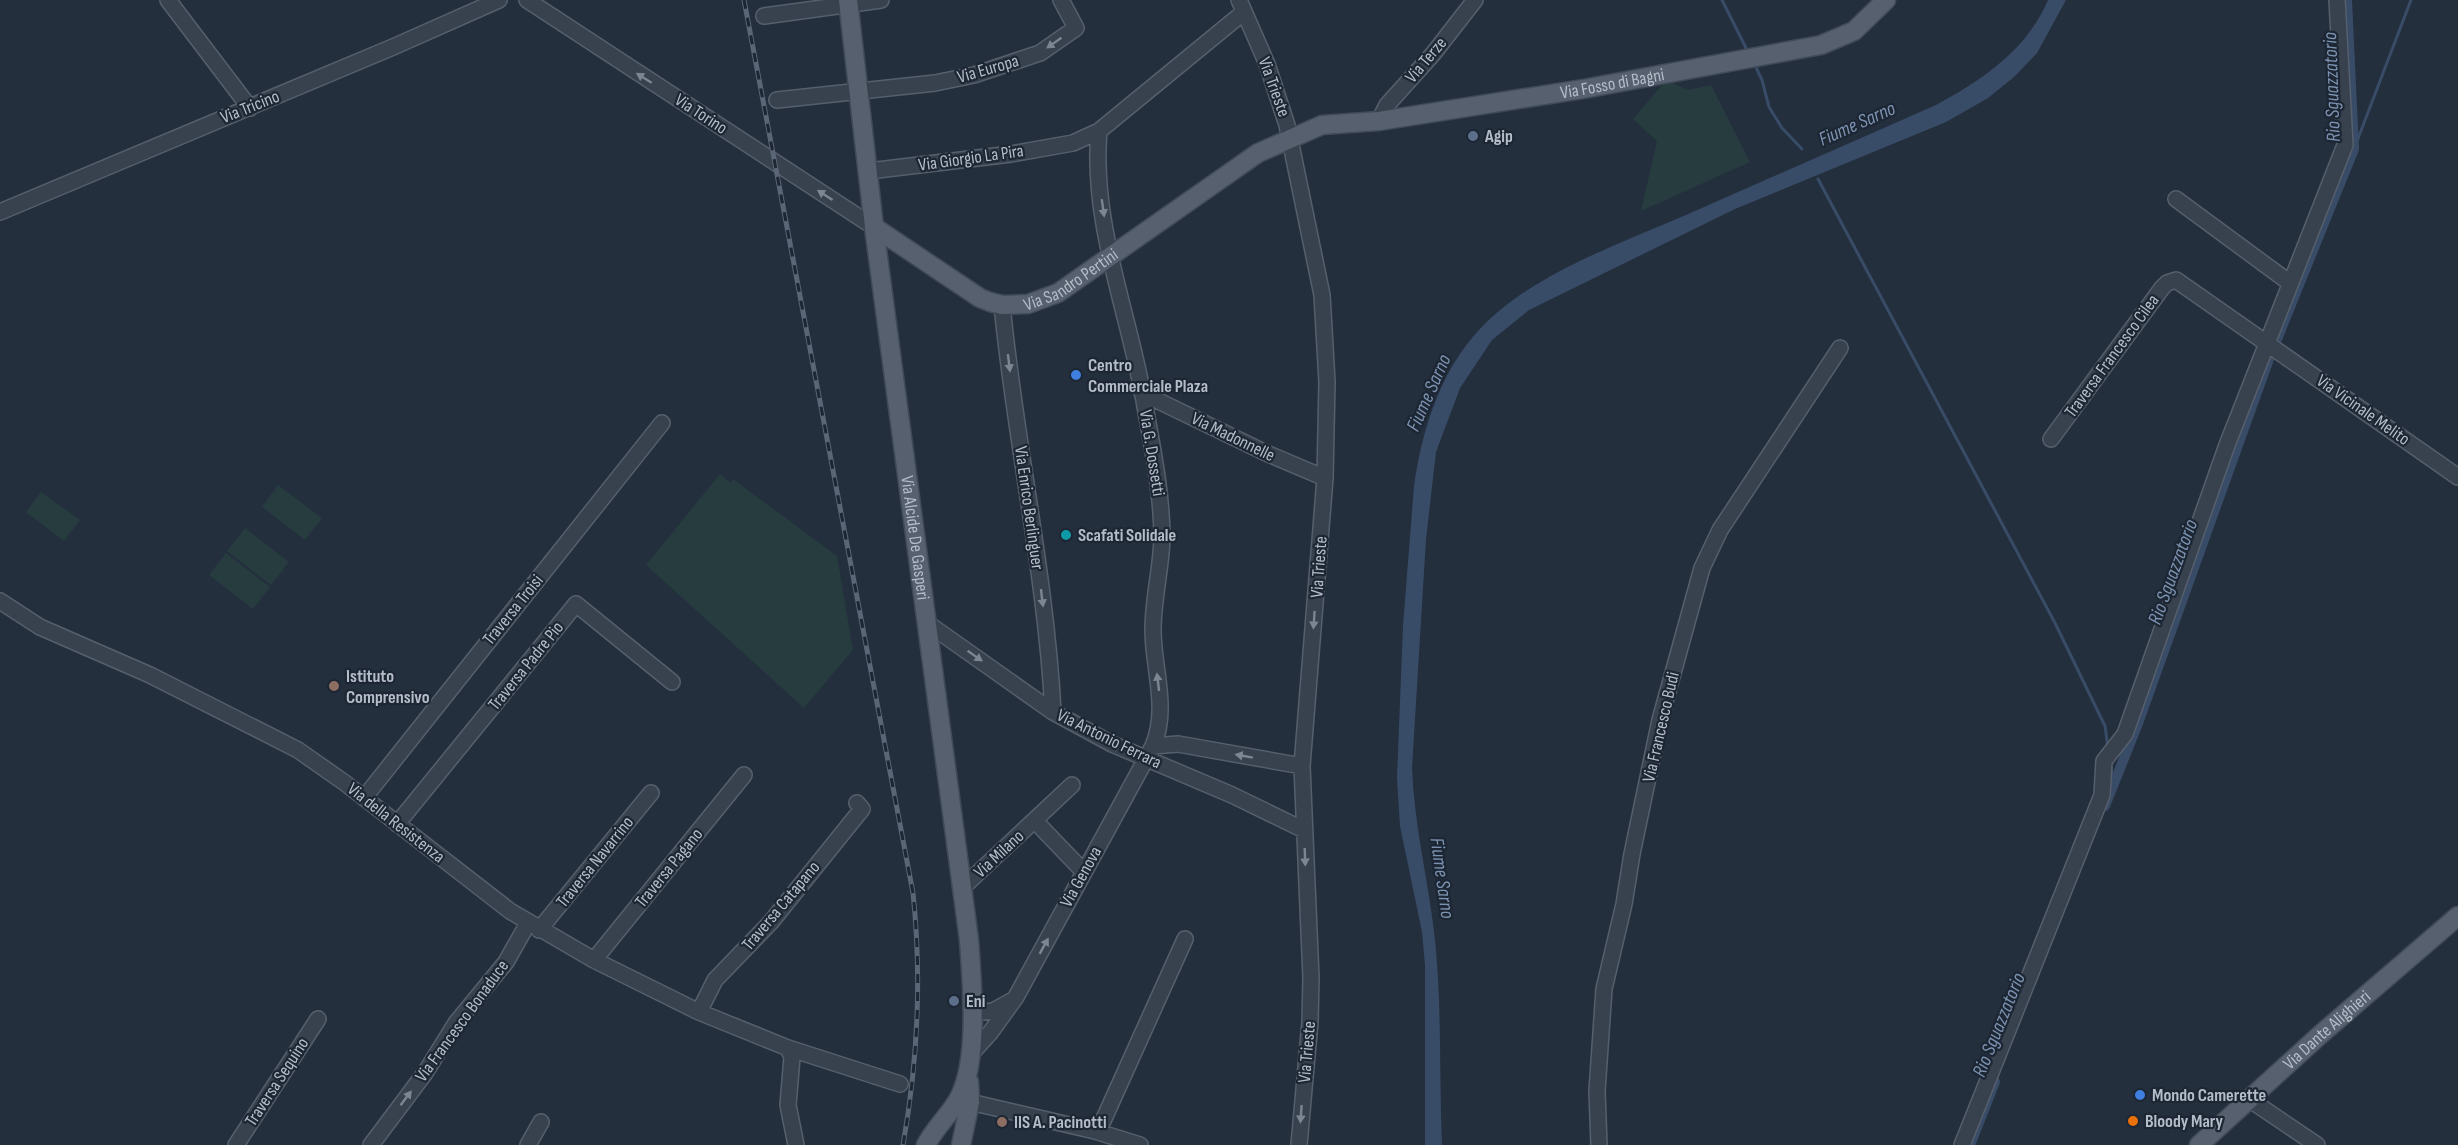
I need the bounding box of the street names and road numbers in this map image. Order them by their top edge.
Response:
street label: Via Terze [1401,33,1451,87]
street label: Via Europa [955,50,1021,88]
street label: Via Trieste [1254,54,1294,120]
street label: Via Fosso di Bagni [1559,64,1666,103]
street label: Via Tricino [218,86,282,128]
street label: Via Torino [671,89,731,139]
street label: Via Giorgio La Pira [917,140,1025,176]
street label: Via Sandro Pertini [1021,244,1122,315]
street label: Traversa Francesco Cilea [2060,290,2164,422]
street label: Via Vicinale Melito [2312,370,2414,450]
street label: Via G. Dossetti [1135,408,1169,498]
street label: Via Madonnelle [1188,408,1278,466]
street label: Via Enrico Berlinguer [1010,445,1048,571]
street label: Via Alcide De Gasperi [897,474,934,601]
street label: Via Trieste [1306,535,1332,599]
street label: Traversa Troisi [478,571,548,649]
street label: Traversa Padre Pio [484,617,568,715]
street label: Via Francesco Budi [1638,670,1684,784]
street label: Via Antonio Ferrara [1053,705,1165,773]
street label: Via della Resistenza [343,778,449,868]
street label: Traversa Navarrino [552,812,638,912]
street label: Traversa Pagano [631,824,707,912]
street label: Via Milano [970,826,1028,882]
street label: Via Genova [1056,843,1106,911]
street label: Traversa Catapano [738,857,824,955]
street label: Via Francesco Bonaduce [411,956,513,1086]
street label: Via Dante Alighieri [2279,986,2375,1074]
street label: Via Trieste [1294,1020,1320,1084]
street label: Traversa Sequino [241,1034,313,1130]

